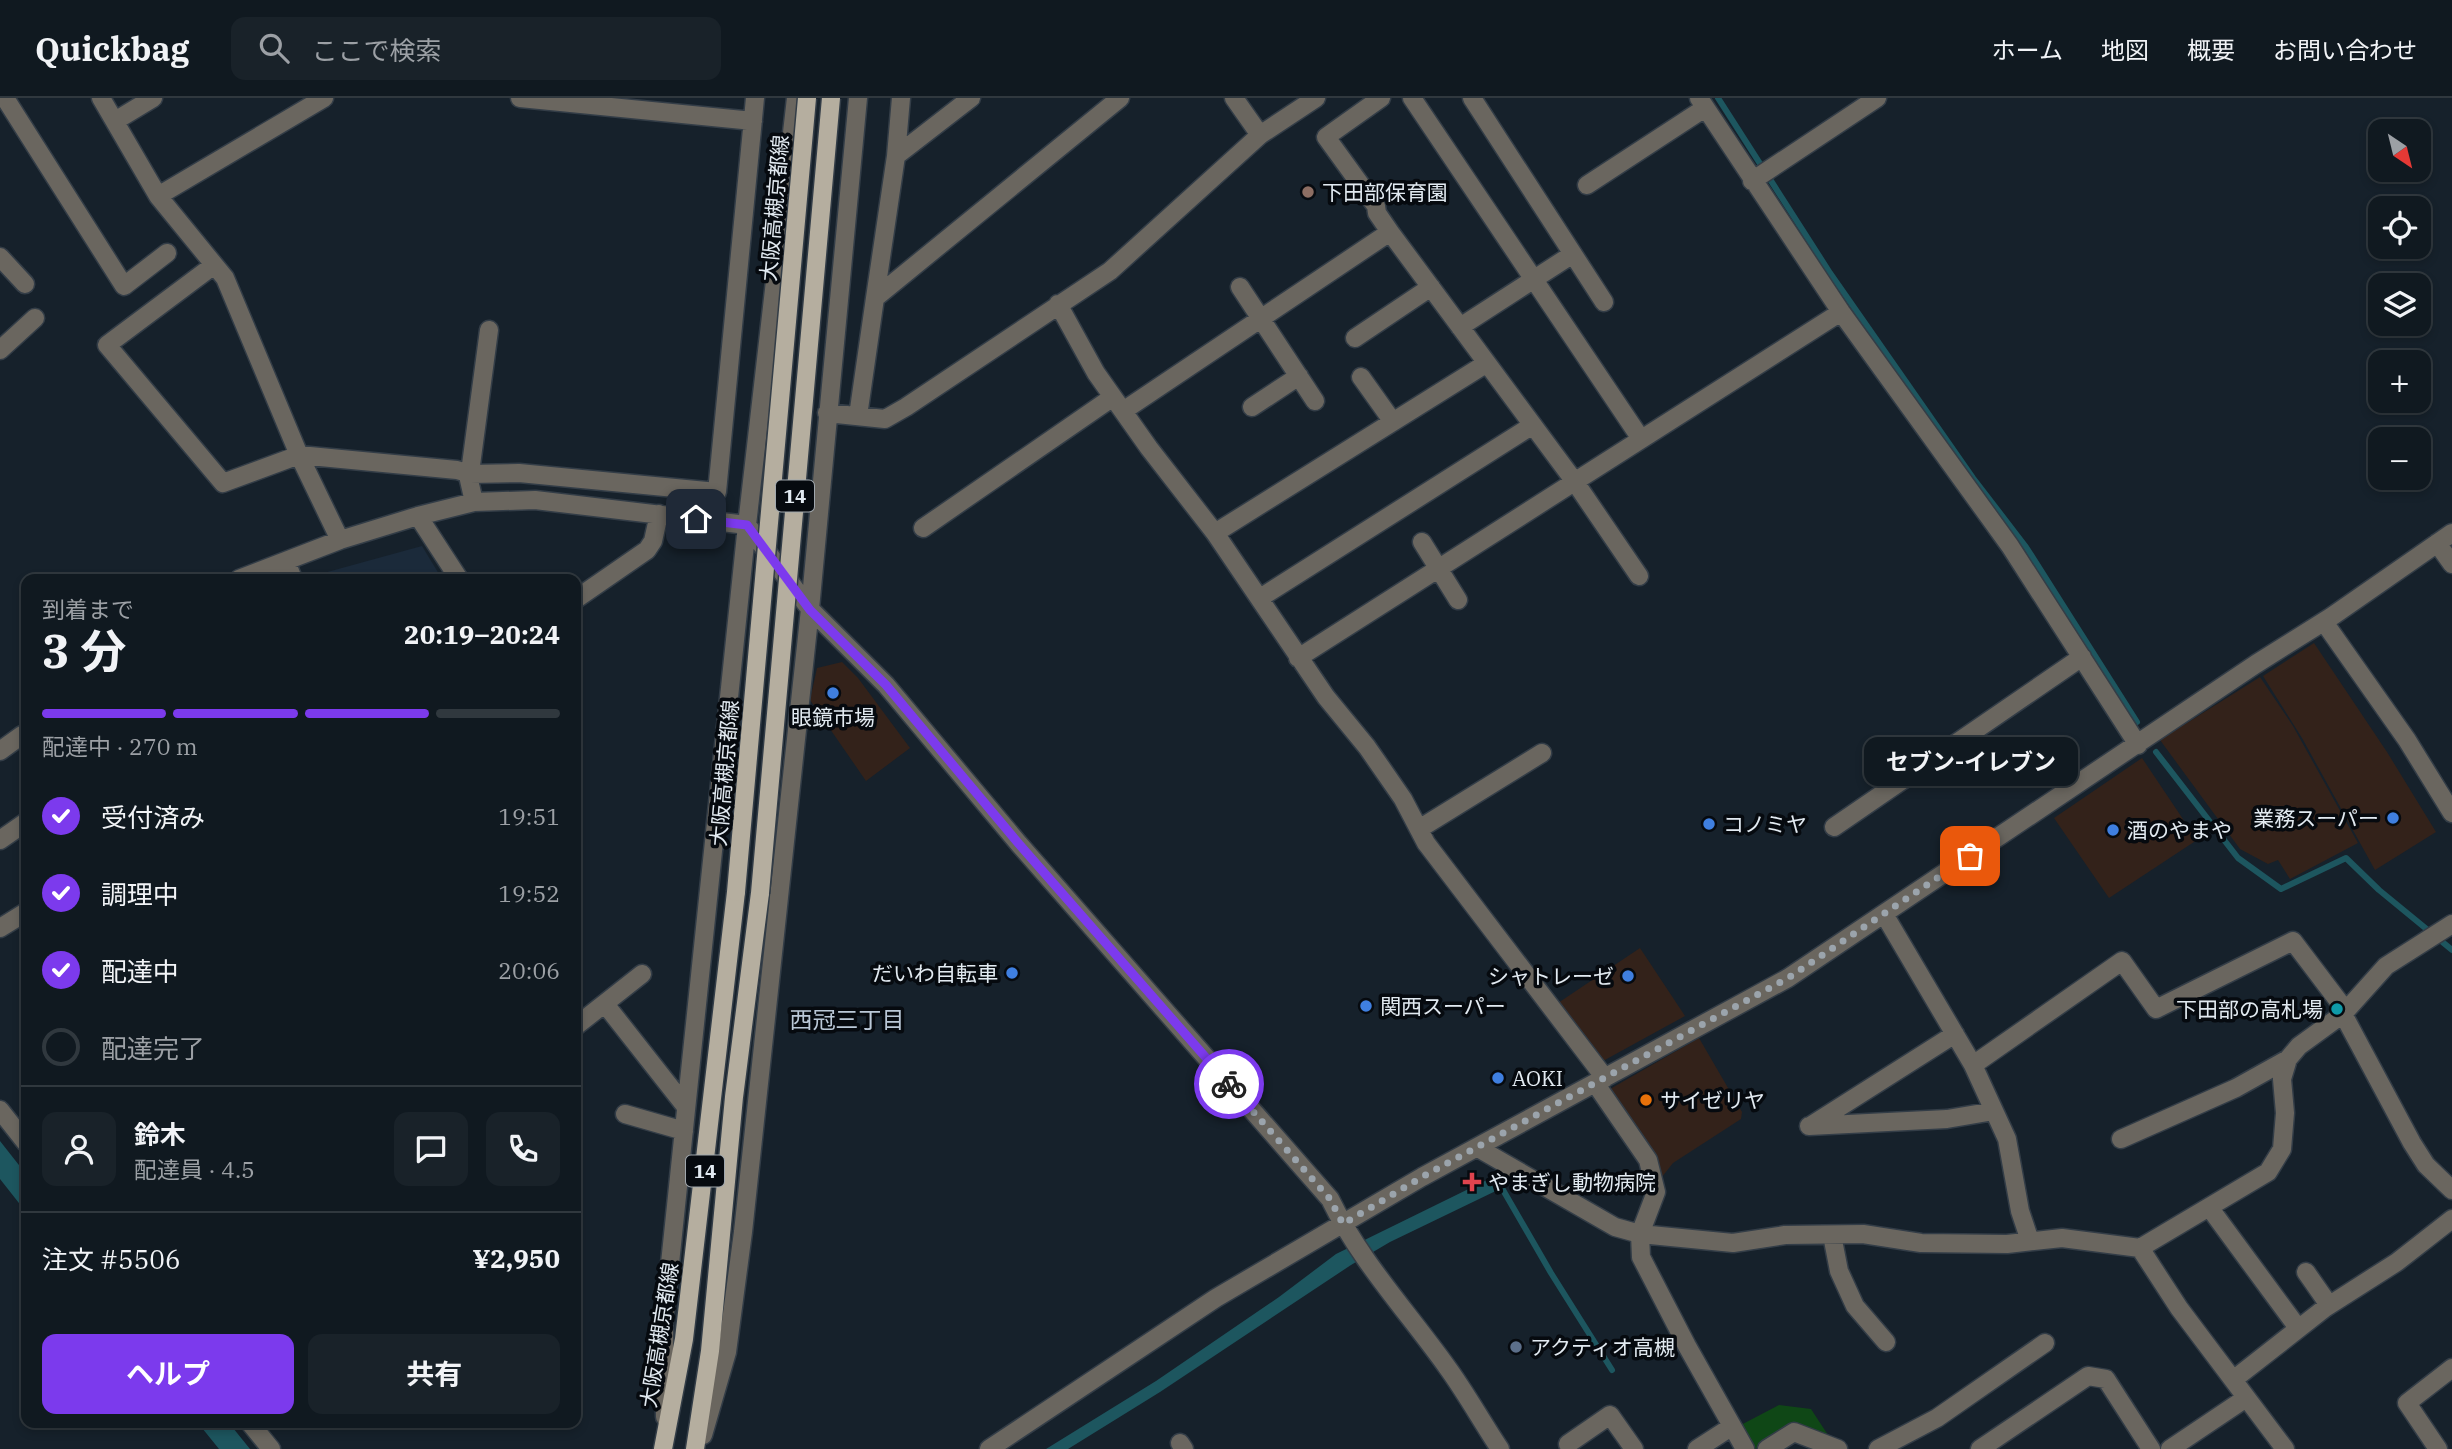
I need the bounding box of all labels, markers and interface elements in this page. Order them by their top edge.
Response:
search box [231,17,721,80]
text: Quickbag [35,27,189,70]
icon: search [255,29,293,67]
text: ここで検索 [311,33,442,67]
text: ホーム [1992,34,2063,66]
text: 地図 [2101,34,2149,66]
text: 概要 [2187,34,2235,66]
text: お問い合わせ [2273,34,2417,66]
north arrow [2368,119,2431,182]
map controls [2368,119,2431,490]
street label: 大阪高槻京都線 [754,134,794,282]
place label: 下田部保育園 [1322,178,1448,206]
marker: 下田部保育園 [1300,184,1316,200]
button: locate [2368,196,2431,259]
button: layers [2368,273,2431,336]
button: + [2368,350,2431,413]
button: − [2368,427,2431,490]
road number: 14 [776,480,814,512]
pin [666,489,726,549]
icon: home [677,500,715,538]
text: 到着まで [42,594,134,624]
text: 20:19–20:24 [404,617,560,651]
text: 3 分 [42,621,126,681]
marker: 眼鏡市場 [825,685,841,701]
street label: 大阪高槻京都線 [704,699,744,847]
place label: 眼鏡市場 [791,703,875,731]
text: 配達中 · 270 m [42,731,198,761]
callout: セブン-イレブン [1863,737,2077,786]
text: セブン-イレブン [1886,746,2056,776]
icon: check [42,797,80,835]
text: 受付済み [101,800,205,834]
text: 19:51 [498,801,560,831]
place label: 業務スーパー [2253,804,2379,832]
place label: コノミヤ [1723,810,1807,838]
marker: 業務スーパー [2385,810,2401,826]
marker: コノミヤ [1701,816,1717,832]
place label: 酒のやまや [2127,816,2232,844]
marker: 酒のやまや [2105,822,2121,838]
pin [1940,826,2000,886]
icon: bag [1951,837,1989,875]
icon: check [42,874,80,912]
text: 調理中 [101,877,179,911]
text: 19:52 [498,878,560,908]
icon: check [42,951,80,989]
text: 配達中 [101,954,179,988]
text: 20:06 [498,955,560,985]
place label: だいわ自転車 [872,959,998,987]
place label: シャトレーゼ [1488,962,1614,990]
marker: だいわ自転車 [1004,965,1020,981]
marker: シャトレーゼ [1620,968,1636,984]
place label: 関西スーパー [1380,992,1506,1020]
place label: 下田部の高札場 [2176,995,2323,1023]
marker: 関西スーパー [1358,998,1374,1014]
marker: 下田部の高札場 [2329,1001,2345,1017]
district label: 西冠三丁目 [790,1004,905,1034]
text: 配達完了 [101,1031,205,1065]
courier [1194,1049,1264,1119]
place label: AOKI [1512,1064,1563,1092]
icon: bike [1210,1065,1248,1103]
marker: AOKI [1490,1070,1506,1086]
place label: サイゼリヤ [1660,1086,1765,1114]
marker: サイゼリヤ [1638,1092,1654,1108]
button: person [42,1112,116,1186]
button: chat [394,1112,468,1186]
button: phone [486,1112,560,1186]
text: 鈴木 [134,1117,186,1151]
text: 配達員 · 4.5 [134,1154,255,1184]
road number: 14 [686,1156,724,1186]
place label: やまぎし動物病院 [1488,1168,1656,1196]
marker: やまぎし動物病院 [1462,1172,1482,1192]
text: ¥2,950 [473,1241,560,1275]
text: 注文 #5506 [42,1242,181,1276]
street label: 大阪高槻京都線 [634,1260,684,1410]
place label: アクティオ高槻 [1530,1333,1675,1361]
button: ヘルプ [42,1334,294,1414]
button: 共有 [308,1334,560,1414]
marker: アクティオ高槻 [1508,1339,1524,1355]

